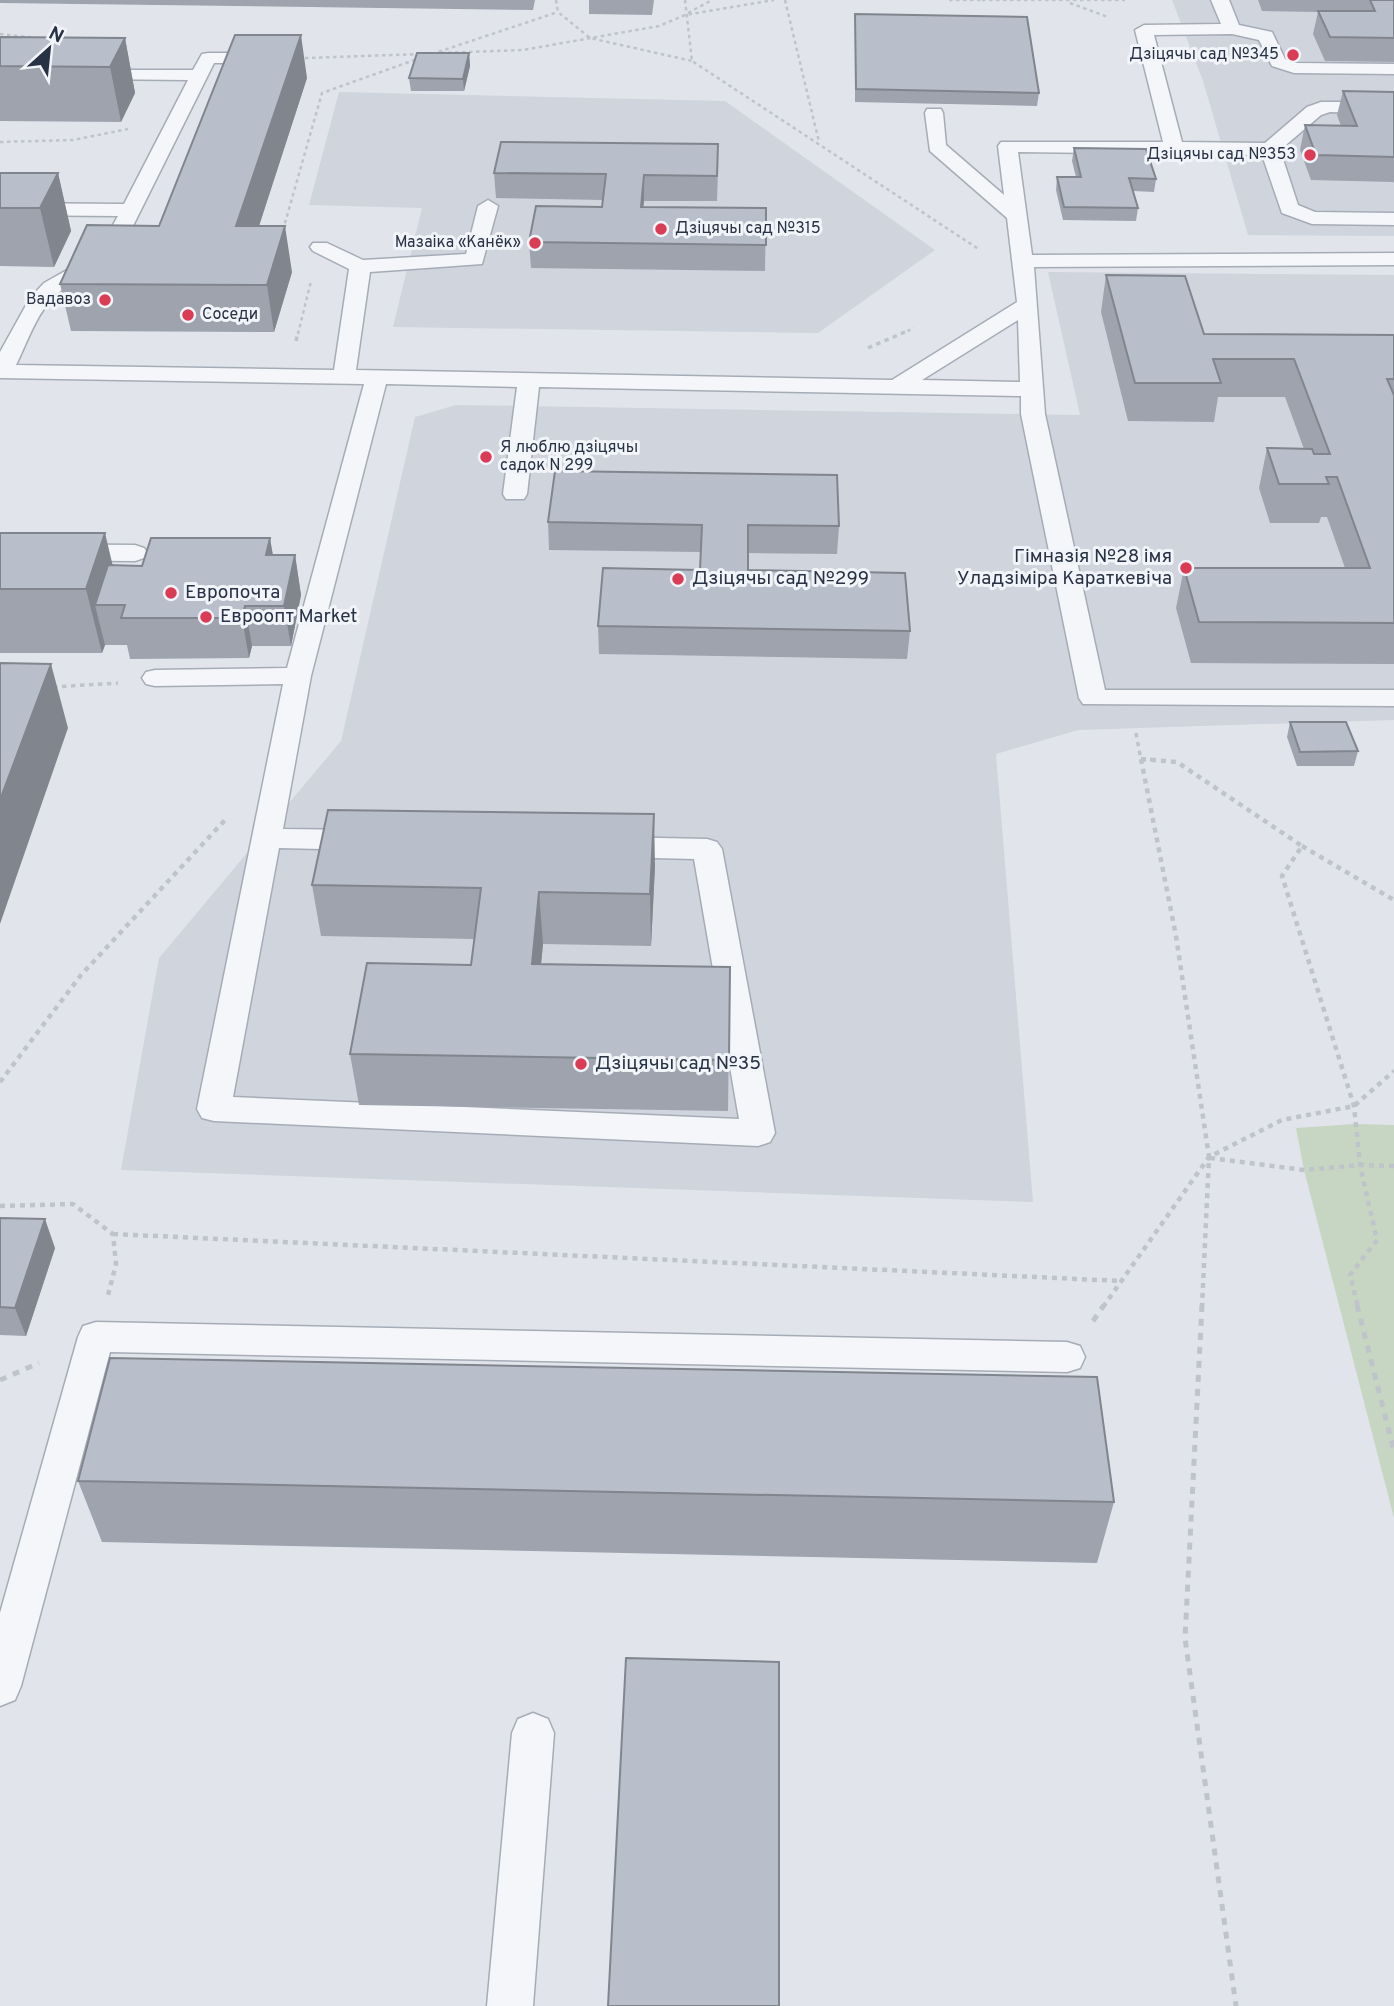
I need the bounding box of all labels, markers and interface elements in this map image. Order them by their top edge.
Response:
north arrow [14,14,84,84]
text: N [44,22,67,49]
place label: Дзіцячы сад №345 [1129,45,1279,65]
marker: Дзіцячы сад №345 [1285,47,1301,63]
place label: Дзіцячы сад №353 [1147,145,1296,165]
marker: Дзіцячы сад №353 [1302,147,1318,163]
place label: Дзіцячы сад №315 [675,219,821,239]
marker: Дзіцячы сад №315 [653,221,669,237]
place label: Мазаіка «Канёк» [395,233,521,253]
marker: Мазаіка «Канёк» [527,235,543,251]
place label: Вадавоз [26,290,91,310]
marker: Вадавоз [97,292,113,308]
place label: Соседи [202,305,258,325]
marker: Соседи [180,307,196,323]
place label: Я люблю дзіцячы садок N 299 [500,438,638,476]
marker: Я люблю дзіцячы садок N 299 [478,449,494,465]
place label: Гімназія №28 імя Уладзіміра Караткевіча [957,545,1172,591]
marker: Гімназія №28 імя Уладзіміра Караткевіча [1178,560,1194,576]
place label: Дзіцячы сад №299 [692,567,869,591]
marker: Дзіцячы сад №299 [670,571,686,587]
place label: Европочта [185,581,280,605]
marker: Европочта [163,585,179,601]
place label: Евроопт Market [220,605,358,629]
marker: Евроопт Market [198,609,214,625]
place label: Дзіцячы сад №35 [595,1052,761,1076]
marker: Дзіцячы сад №35 [573,1056,589,1072]

